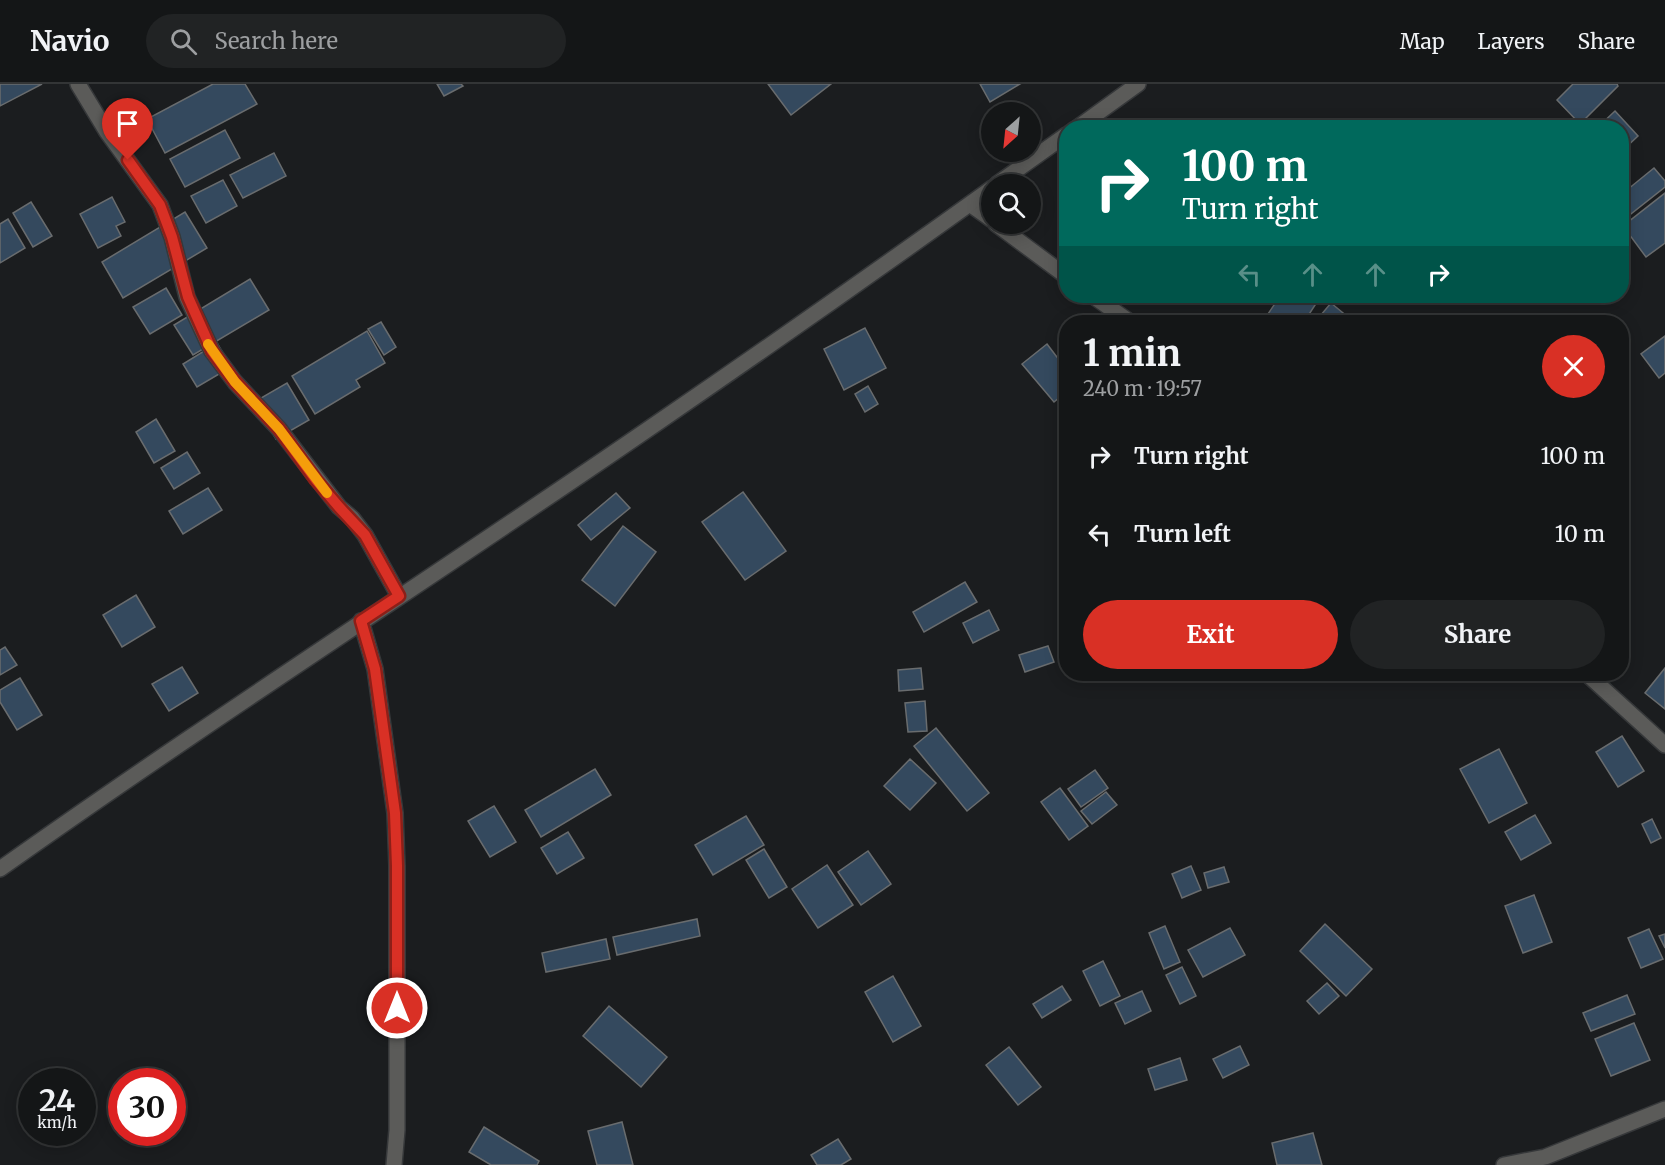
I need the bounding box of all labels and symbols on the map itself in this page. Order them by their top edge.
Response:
pin [102,98,153,160]
north arrow [981,102,1041,162]
position arrow [365,976,429,1040]
speed limit sign: 30 [108,1068,186,1146]

